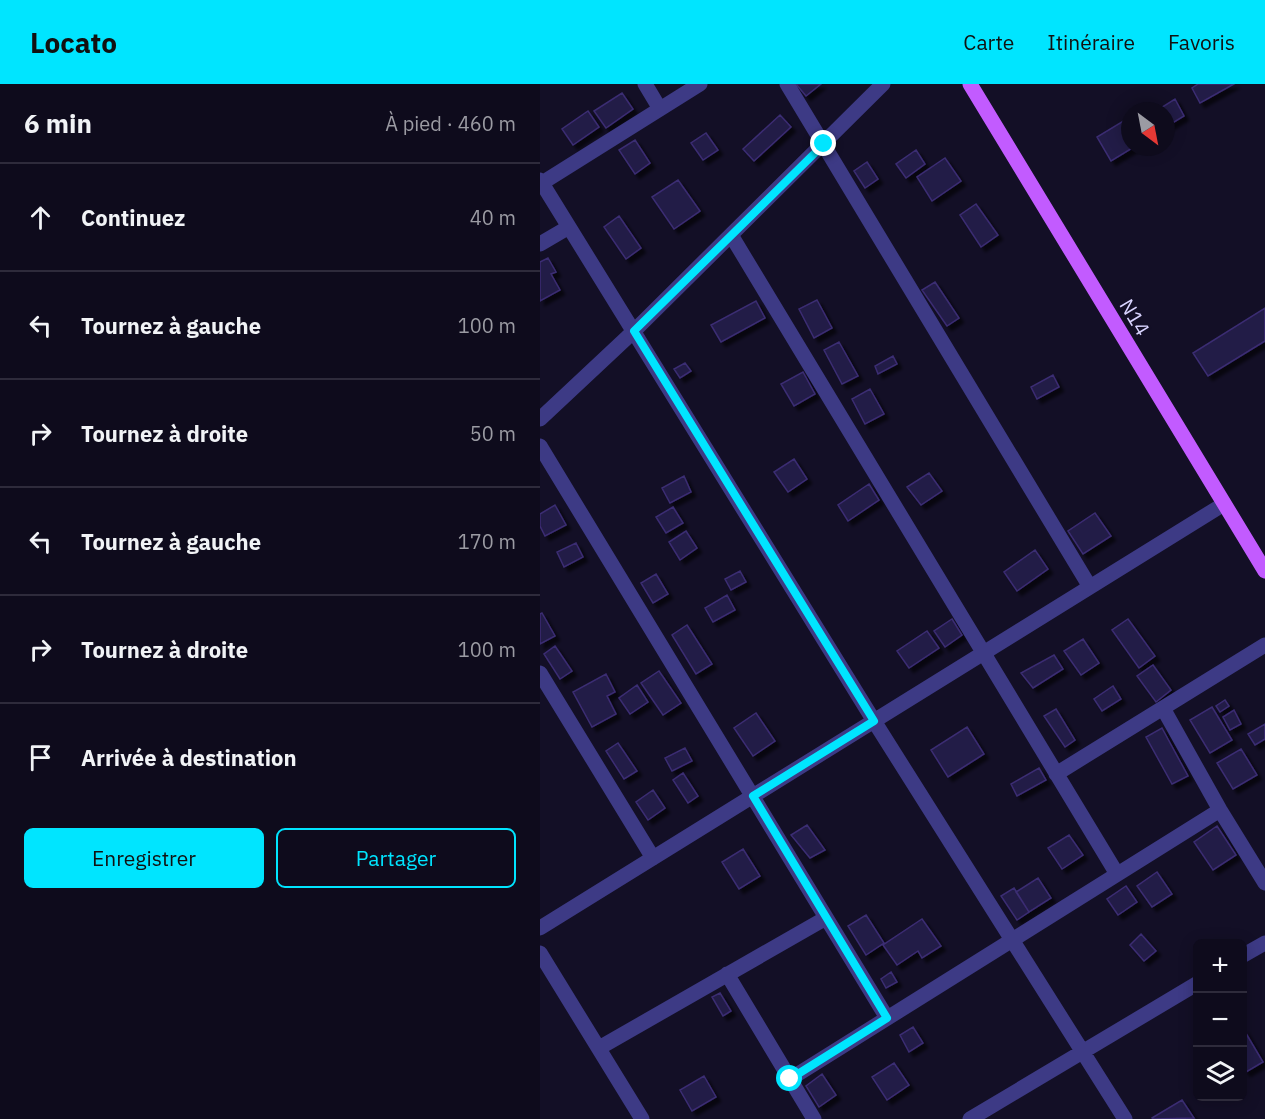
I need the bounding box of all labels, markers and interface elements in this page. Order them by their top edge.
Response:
text: Locato [30,24,117,61]
text: Carte [963,28,1014,56]
text: Itinéraire [1047,28,1135,56]
text: Favoris [1168,28,1235,56]
north arrow [1121,102,1175,156]
text: 6 min [24,106,92,140]
text: À pied · 460 m [385,110,516,137]
route end [810,130,836,156]
icon: ahead [24,201,57,234]
text: Continuez [81,203,185,232]
text: 40 m [470,204,516,231]
street label: N14 [1114,294,1156,340]
icon: left [24,309,57,342]
text: Tournez à gauche [81,311,261,340]
text: 100 m [458,312,516,339]
icon: right [24,417,57,450]
text: Tournez à droite [81,419,248,448]
text: 50 m [470,420,516,447]
icon: left [24,525,57,558]
text: Tournez à gauche [81,527,261,556]
text: 170 m [458,528,516,555]
icon: right [24,633,57,666]
text: Tournez à droite [81,635,248,664]
text: 100 m [458,636,516,663]
icon: arrive [24,741,57,774]
text: Arrivée à destination [81,743,297,772]
button: Enregistrer [24,828,264,888]
button: Partager [276,828,516,888]
map controls [1193,939,1247,1101]
button: + [1193,939,1247,993]
button: − [1193,993,1247,1047]
button: layers [1193,1047,1247,1101]
route start [776,1065,802,1091]

